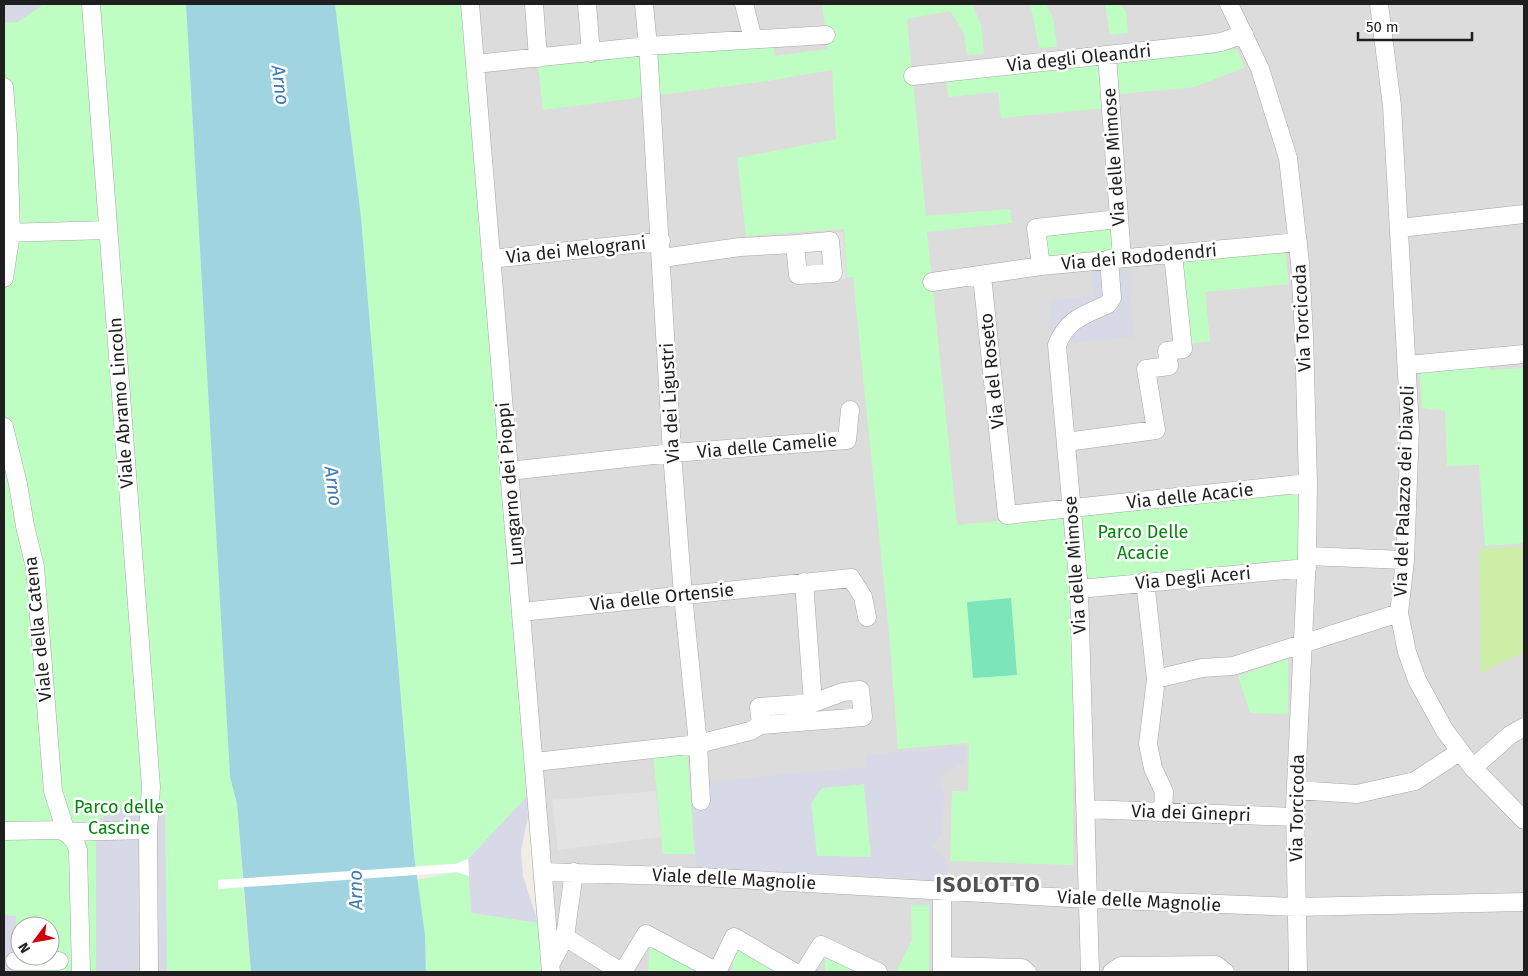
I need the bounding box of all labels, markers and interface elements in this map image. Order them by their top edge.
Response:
scale bar [1358,10,1472,42]
text: 50 m [1366,18,1399,36]
street label: Via degli Oleandri [1006,39,1152,77]
water label: Arno [267,63,294,106]
street label: Via delle Mimose [1098,87,1130,227]
street label: Via dei Melograni [505,232,647,268]
street label: Via dei Rododendri [1060,239,1218,275]
street label: Via Torcicoda [1288,264,1316,372]
street label: Via del Roseto [975,312,1009,430]
street label: Viale Abramo Lincoln [104,317,138,489]
street label: Via dei Ligustri [656,342,684,464]
street label: Via del Palazzo dei Diavoli [1389,385,1419,597]
street label: Lungarno dei Pioppi [492,401,528,567]
street label: Via delle Camelie [696,429,838,463]
water label: Arno [320,464,347,507]
street label: Via delle Acacie [1126,478,1254,514]
street label: Via delle Mimose [1059,495,1091,635]
park label: Parco Delle Acacie [1098,521,1188,564]
street label: Viale della Catena [19,555,57,703]
street label: Via Degli Aceri [1134,562,1252,594]
street label: Via delle Ortensie [589,579,735,615]
street label: Via Torcicoda [1285,754,1309,862]
park label: Parco delle Cascine [74,796,164,839]
street label: Via dei Ginepri [1131,800,1251,826]
street label: Viale delle Magnolie [651,864,817,894]
water label: Arno [344,870,367,911]
district label: ISOLOTTO [935,871,1041,898]
street label: Viale delle Magnolie [1056,886,1222,916]
north arrow [10,916,60,966]
text: N [15,939,34,956]

